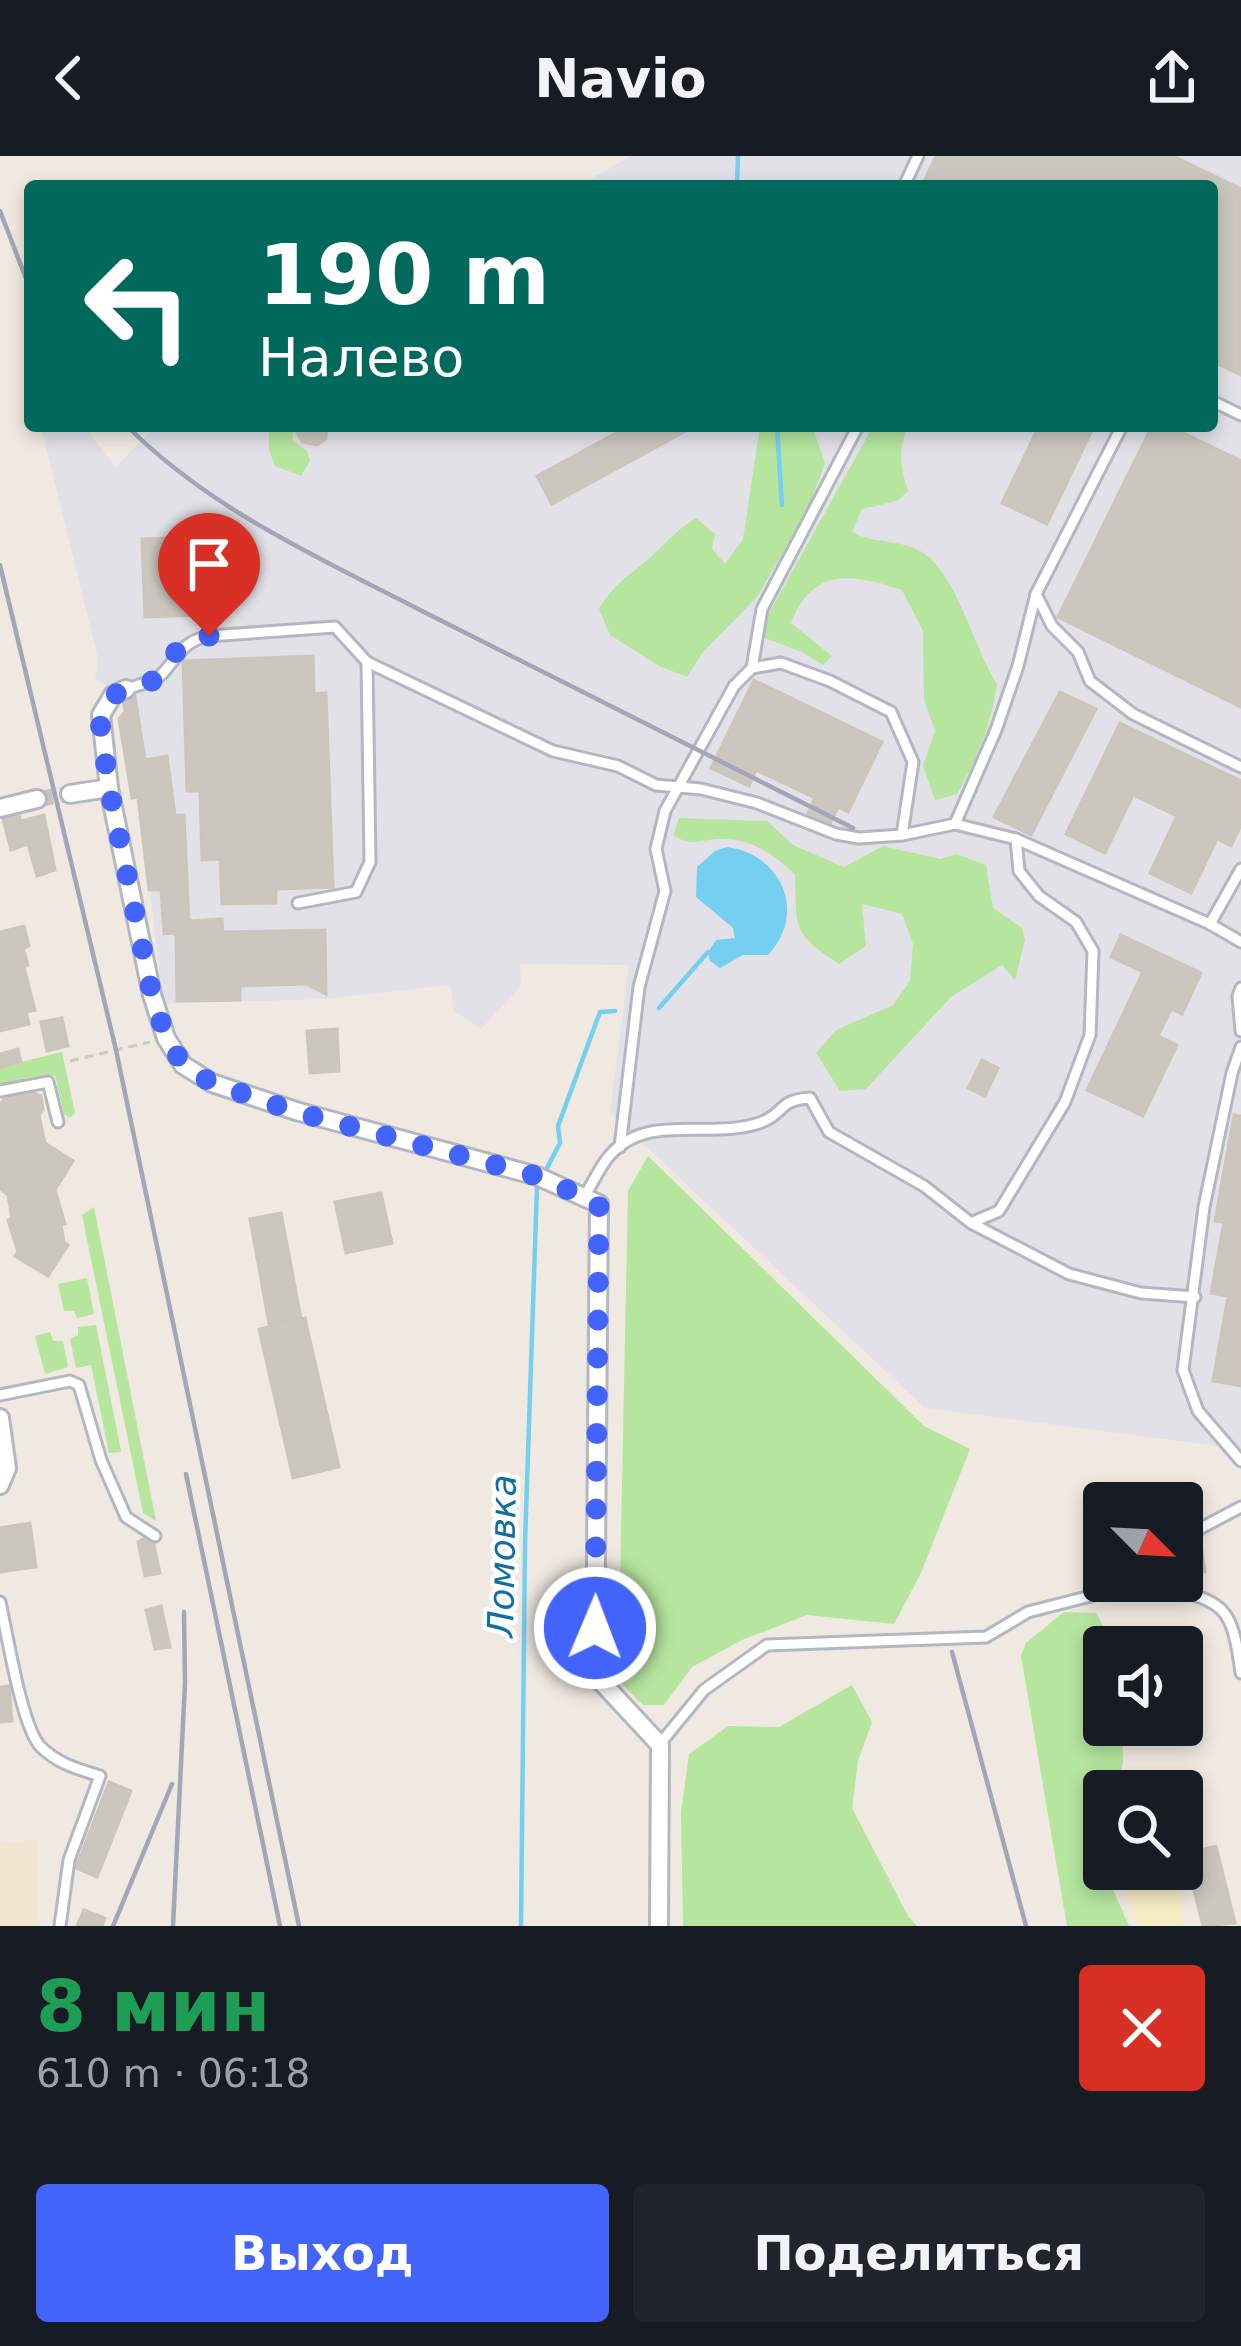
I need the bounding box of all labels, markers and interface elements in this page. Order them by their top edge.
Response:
icon: back [36,45,102,111]
icon: share [1139,45,1205,111]
text: Navio [534,47,707,110]
text: 190 m [258,226,550,324]
icon: left [60,228,216,384]
text: Налево [258,326,464,389]
pin [158,513,260,636]
icon: arrive [176,531,242,597]
water label: Ломовка [480,1474,524,1640]
north arrow [1083,1482,1203,1602]
map controls [1083,1482,1203,1890]
position arrow [532,1565,658,1691]
button: sound [1083,1626,1203,1746]
button: search [1083,1770,1203,1890]
text: 8 мин [36,1964,270,2048]
button: close [1079,1965,1205,2091]
text: 610 m · 06:18 [36,2051,310,2096]
button: Выход [36,2184,609,2322]
button: Поделиться [633,2184,1205,2322]

